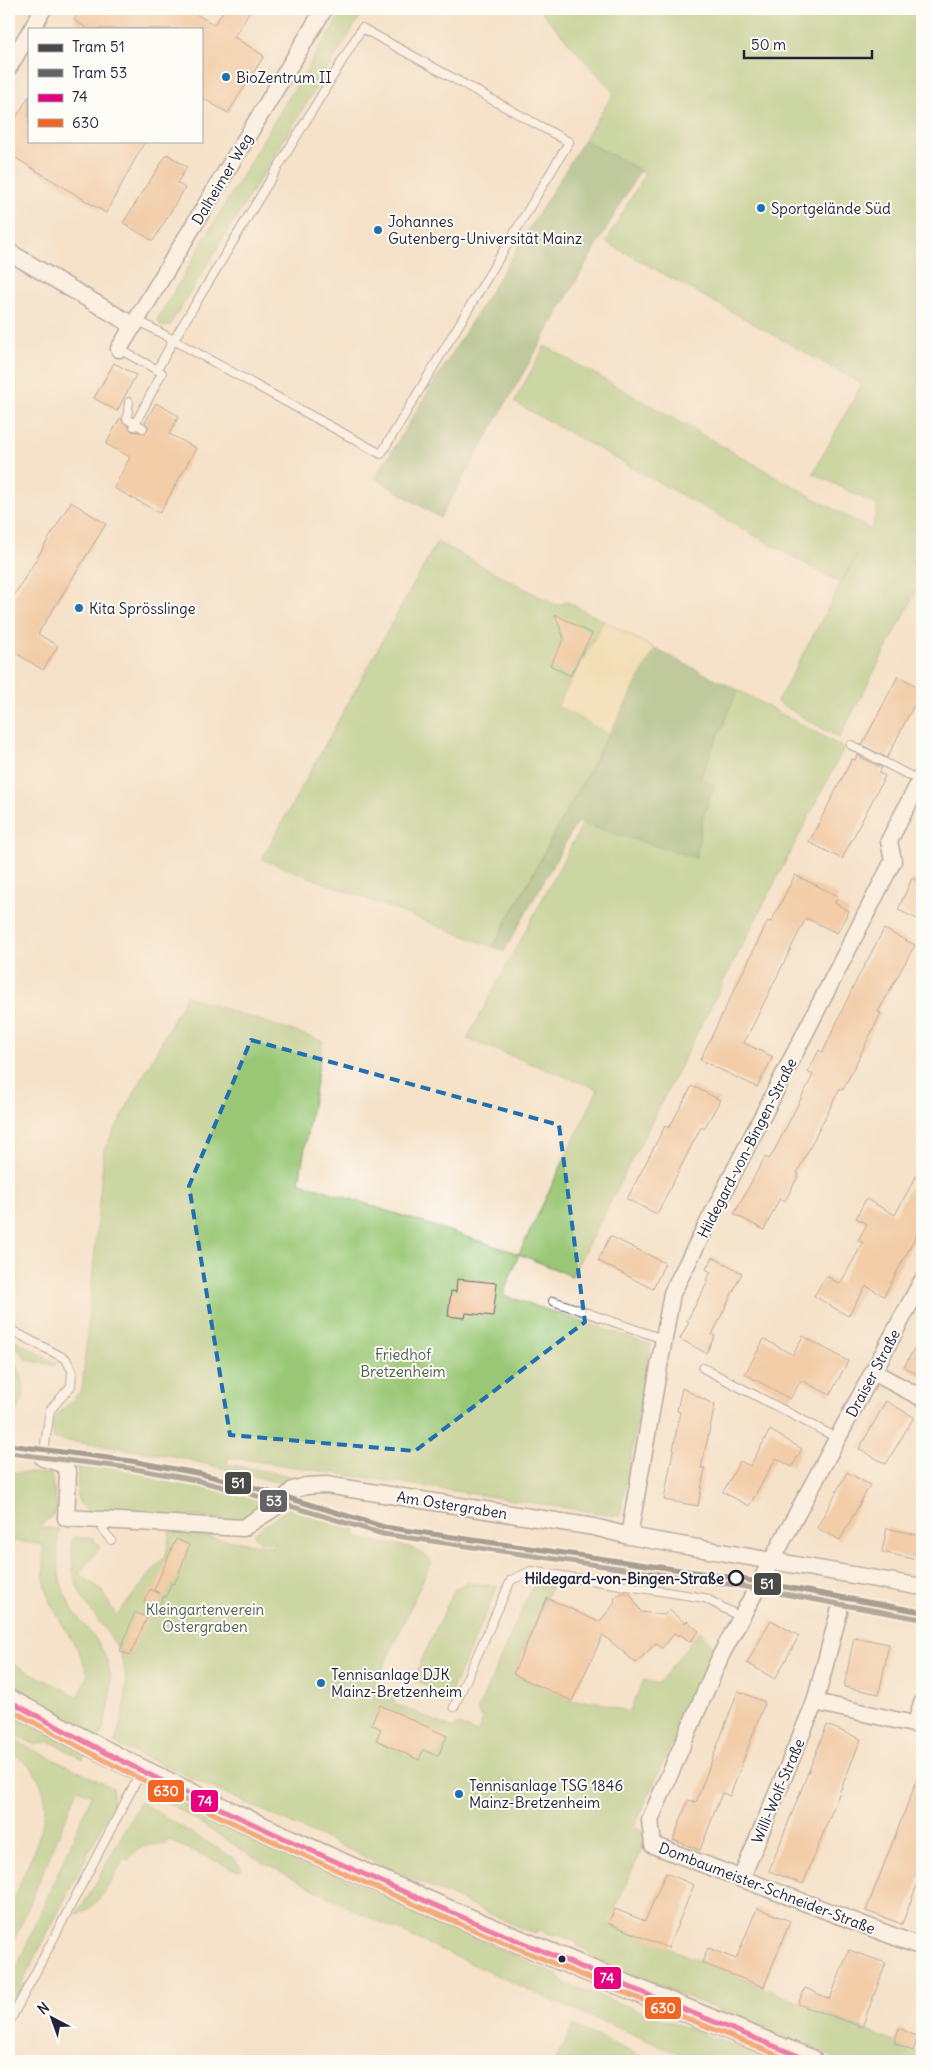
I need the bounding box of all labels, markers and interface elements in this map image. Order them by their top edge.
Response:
legend [28,28,202,142]
scale bar [744,28,871,60]
text: 50 m [751,35,786,54]
text: Tram 51 [72,37,125,56]
text: Tram 53 [72,63,127,82]
place label: BioZentrum II [236,68,332,87]
marker: BioZentrum II [220,71,232,83]
text: 74 [72,87,88,106]
text: 630 [72,113,99,132]
street label: Dalheimer Weg [187,130,257,228]
place label: Sportgelände Süd [771,199,891,218]
marker: Sportgelände Süd [755,202,767,214]
place label: Johannes Gutenberg-Universität Mainz [388,212,582,248]
marker: Johannes Gutenberg-Universität Mainz [372,224,384,236]
place label: Kita Sprösslinge [89,599,196,618]
marker: Kita Sprösslinge [73,602,85,614]
street label: Hildegard-von-Bingen-Straße [693,1055,801,1241]
street label: Draiser Straße [842,1326,904,1420]
park label: Friedhof Bretzenheim [360,1345,446,1381]
line badge: 51 [224,1471,252,1495]
text: 51 [231,1474,245,1492]
street label: Am Ostergraben [395,1487,509,1523]
line badge: 53 [259,1489,288,1513]
text: 53 [266,1492,282,1510]
place label: Hildegard-von-Bingen-Straße [524,1569,724,1589]
marker: Hildegard-von-Bingen-Straße [728,1570,744,1586]
line badge: 51 [753,1572,782,1596]
text: 51 [760,1575,774,1593]
park label: Kleingartenverein Ostergraben [146,1600,265,1636]
place label: Tennisanlage DJK Mainz-Bretzenheim [331,1665,462,1701]
marker: Tennisanlage DJK Mainz-Bretzenheim [315,1677,327,1689]
street label: Willi-Wolf-Straße [747,1736,809,1846]
place label: Tennisanlage TSG 1846 Mainz-Bretzenheim [469,1776,623,1812]
line badge: 630 [147,1779,185,1803]
text: 630 [153,1782,179,1800]
marker: Tennisanlage TSG 1846 Mainz-Bretzenheim [453,1788,465,1800]
line badge: 74 [190,1789,219,1813]
text: 74 [198,1792,212,1810]
street label: Dombaumeister-Schneider-Straße [656,1838,878,1938]
unlabelled marker [557,1954,567,1964]
line badge: 74 [593,1966,622,1990]
text: 74 [600,1969,614,1987]
north arrow [28,1992,78,2042]
line badge: 630 [644,1996,682,2020]
text: N [34,1998,53,2018]
text: 630 [650,1999,676,2017]

